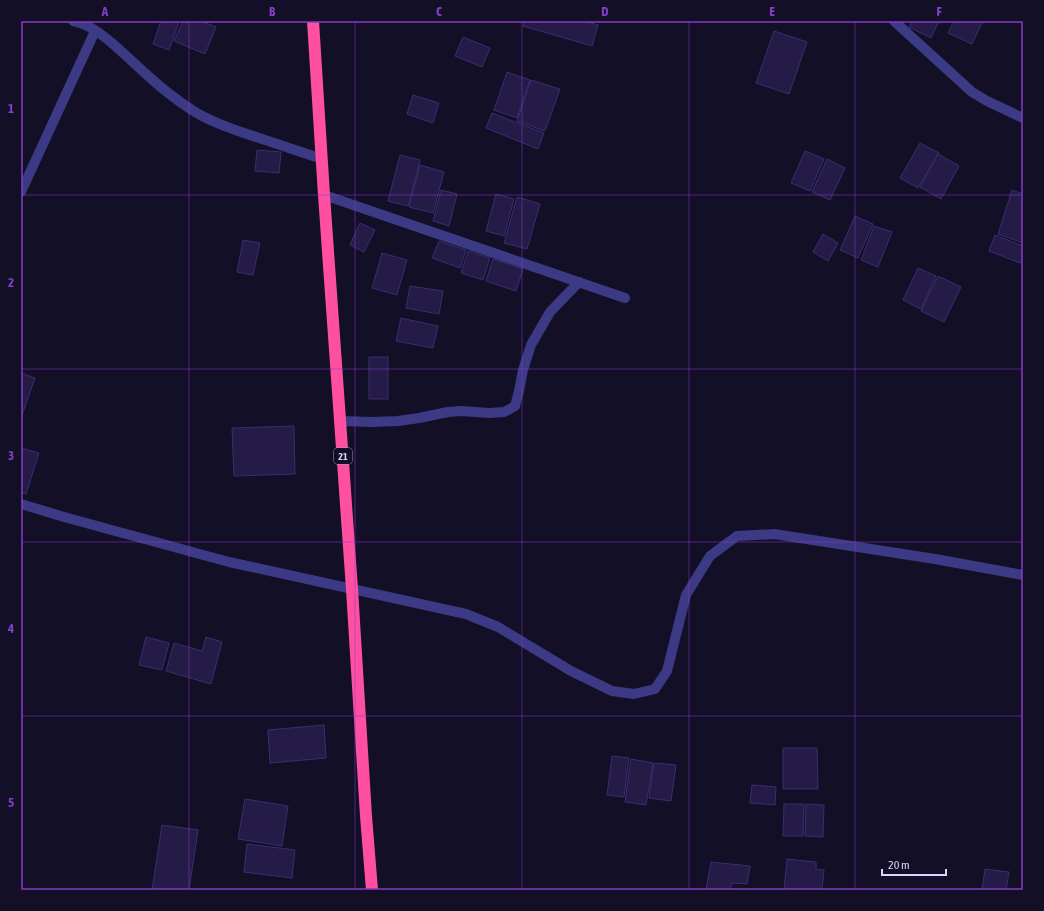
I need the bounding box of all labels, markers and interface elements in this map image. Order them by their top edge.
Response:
text: A [101,4,109,19]
text: B [269,4,276,19]
text: C [436,4,442,19]
text: D [601,4,609,19]
text: E [769,4,775,19]
text: F [936,4,942,19]
text: 1 [8,101,14,116]
text: 2 [8,275,14,290]
text: 3 [8,448,14,463]
road number: 21 [334,448,352,464]
text: 4 [7,621,14,636]
text: 5 [8,795,14,810]
scale bar [882,851,946,877]
text: 20 m [888,858,910,872]

